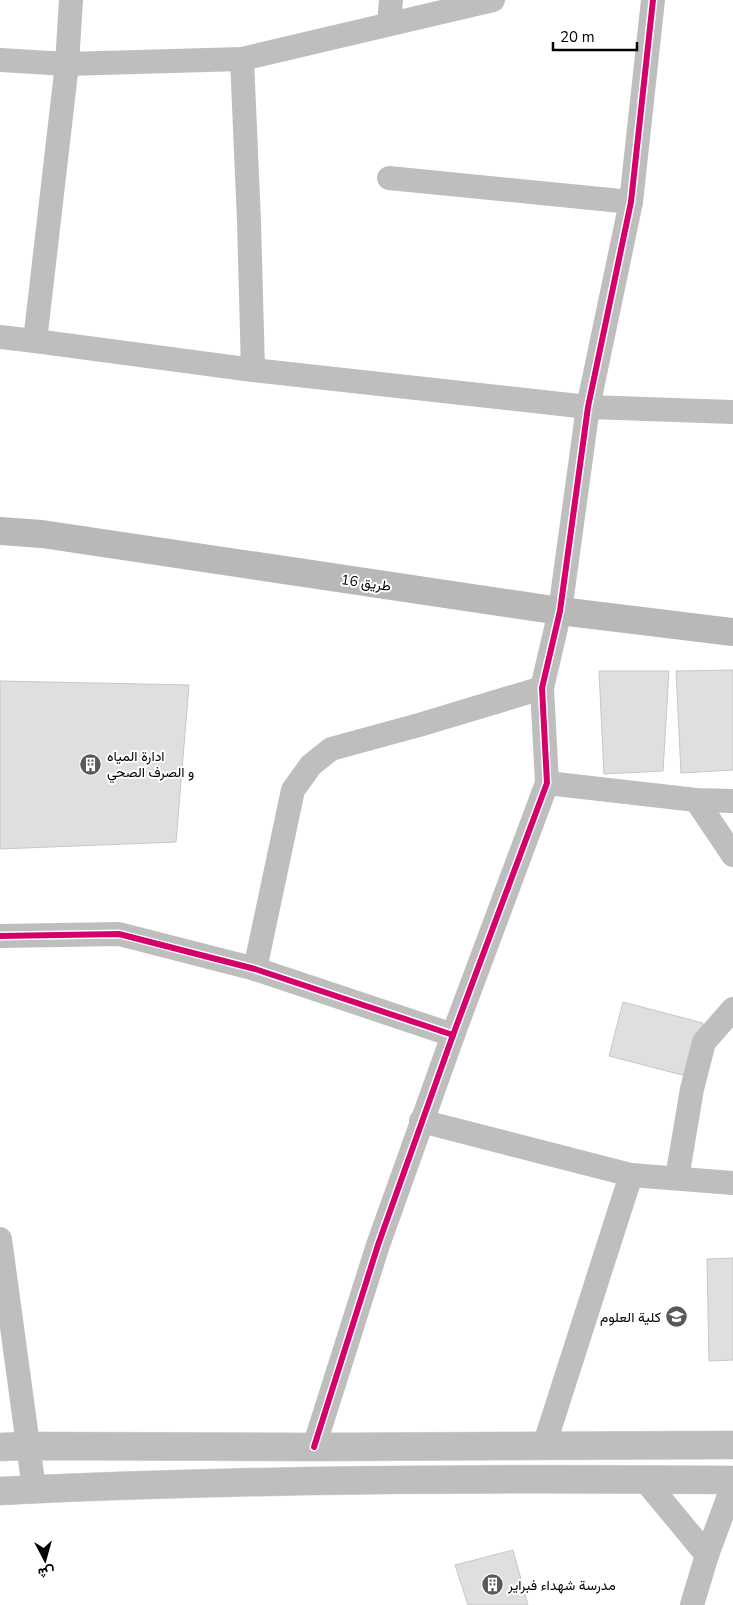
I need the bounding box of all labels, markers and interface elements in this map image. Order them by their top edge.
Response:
scale bar [553,20,637,52]
text: 20 m [560,27,595,47]
street label: طريق 16 [340,570,392,596]
place label: ادارة المياه و الصرف الصحي [107,747,194,784]
building icon: ادارة المياه و الصرف الصحي [79,752,103,776]
school or university icon: كلية العلوم [665,1305,689,1329]
place label: كلية العلوم [600,1308,661,1327]
north arrow [20,1535,70,1585]
text: ش [37,1562,56,1583]
building icon: مدرسة شهداء فبراير [480,1573,504,1597]
place label: مدرسة شهداء فبراير [507,1576,616,1595]

